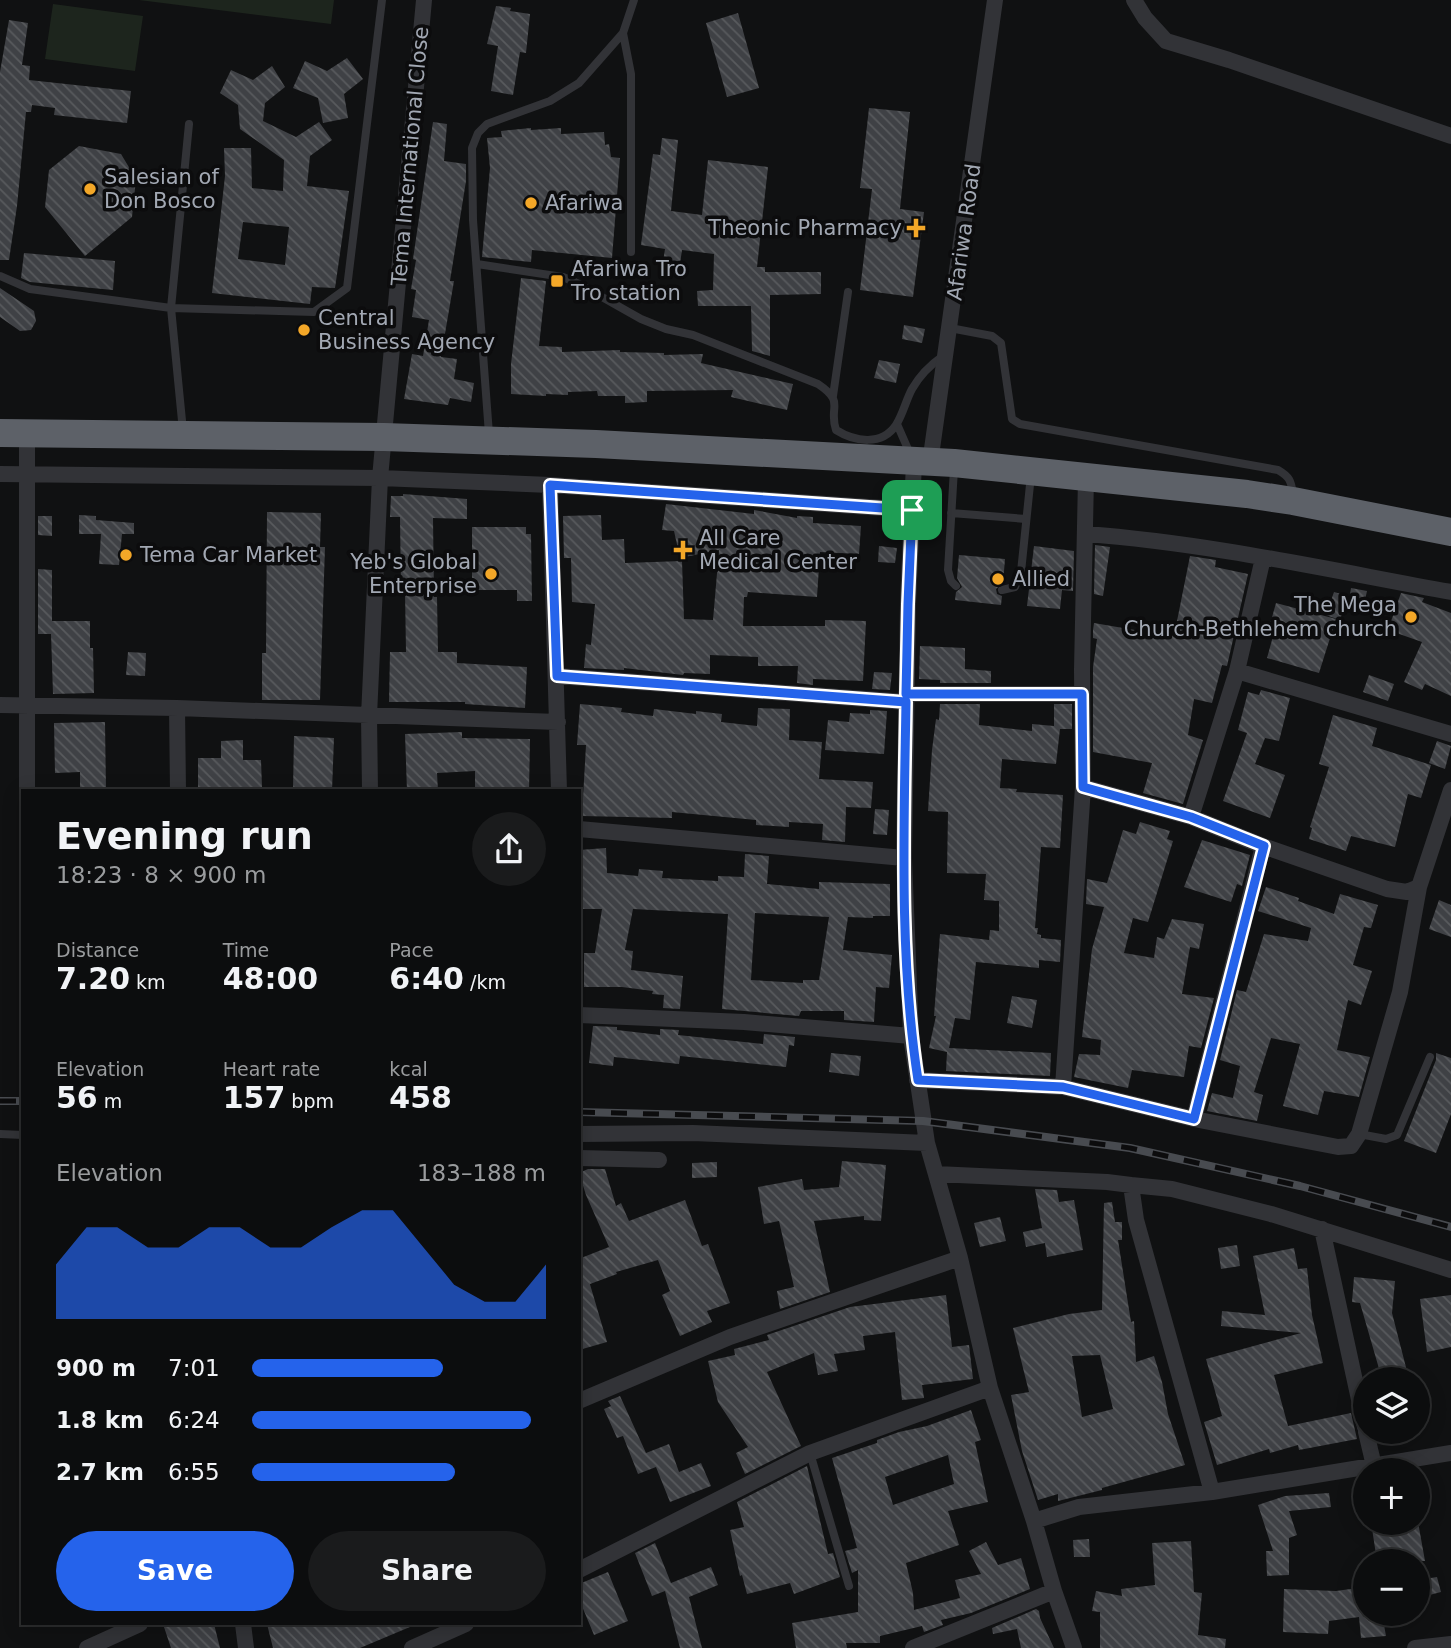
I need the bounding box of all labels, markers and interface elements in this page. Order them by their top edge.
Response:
street label: Tema International Close [387,25,433,288]
street label: Afariwa Road [943,162,985,302]
place label: Salesian of Don Bosco [104,165,219,213]
marker: Salesian of Don Bosco [82,181,98,197]
place label: Afariwa [545,191,623,215]
marker: Afariwa [523,195,539,211]
place label: Theonic Pharmacy [707,216,902,240]
marker: Theonic Pharmacy [908,220,924,236]
place label: Afariwa Tro Tro station [570,257,687,305]
marker: Afariwa Tro Tro station [549,273,565,289]
place label: Central Business Agency [318,306,495,354]
marker: Central Business Agency [296,322,312,338]
pin [882,480,942,540]
icon: arrive [893,491,931,529]
place label: All Care Medical Center [699,526,857,574]
marker: All Care Medical Center [673,540,693,560]
place label: Tema Car Market [139,543,317,567]
marker: Tema Car Market [118,547,134,563]
place label: Yeb's Global Enterprise [349,550,477,598]
marker: Yeb's Global Enterprise [483,566,499,582]
place label: Allied [1012,567,1070,591]
marker: Allied [990,571,1006,587]
place label: The Mega Church-Bethlehem church [1124,593,1397,641]
marker: The Mega Church-Bethlehem church [1403,609,1419,625]
button: share [472,812,546,886]
text: Evening run [56,814,313,858]
text: 18:23 · 8 × 900 m [56,862,266,888]
text: Distance [56,939,139,961]
text: Time [223,939,269,961]
text: Pace [389,939,434,961]
text: 7.20 [56,961,130,996]
text: 48:00 [223,961,318,996]
text: 6:40 [389,961,464,996]
text: km [130,971,166,993]
text: /km [464,971,506,993]
text: Elevation [56,1058,144,1080]
text: Heart rate [223,1058,320,1080]
text: kcal [389,1058,428,1080]
text: 56 [56,1080,98,1115]
text: 157 [223,1080,285,1115]
text: 458 [389,1080,452,1115]
text: m [98,1090,122,1112]
text: bpm [285,1090,334,1112]
text: Elevation [56,1160,163,1186]
text: 183–188 m [417,1160,546,1186]
text: 900 m [56,1355,136,1381]
text: 7:01 [168,1355,220,1381]
map controls [1353,1367,1430,1626]
button: layers [1353,1367,1430,1444]
text: 1.8 km [56,1407,144,1433]
text: 6:24 [168,1407,220,1433]
button: + [1353,1458,1430,1535]
text: 2.7 km [56,1459,144,1485]
text: 6:55 [168,1459,220,1485]
button: Save [56,1531,294,1611]
button: Share [308,1531,546,1611]
button: − [1353,1549,1430,1626]

